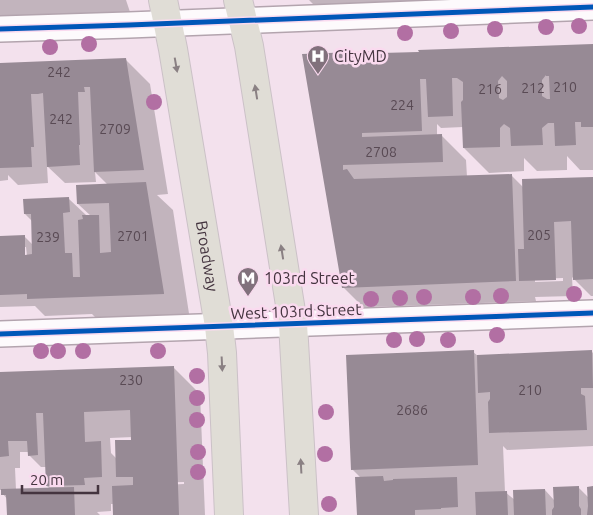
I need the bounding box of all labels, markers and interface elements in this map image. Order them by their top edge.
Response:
hospital icon: CityMD [306,44,330,75]
place label: CityMD [334,47,387,65]
one-way arrow [172,57,180,73]
house number: 242 [47,64,71,80]
house number: 210 [553,79,577,95]
house number: 212 [521,80,545,96]
house number: 216 [478,81,502,97]
one-way arrow [252,84,260,100]
house number: 224 [390,97,414,113]
house number: 242 [49,111,73,127]
house number: 2709 [99,121,131,137]
house number: 2708 [365,144,397,160]
street label: Broadway [193,219,222,293]
house number: 205 [527,227,551,243]
house number: 2701 [117,228,149,244]
house number: 239 [36,229,60,245]
one-way arrow [278,244,286,260]
metro station icon: 103rd Street [236,266,260,297]
place label: 103rd Street [264,269,356,287]
street label: West 103rd Street [230,300,363,322]
one-way arrow [219,356,227,372]
house number: 230 [119,372,143,388]
house number: 210 [518,382,542,398]
house number: 2686 [396,402,428,418]
one-way arrow [297,458,305,474]
scale bar [22,462,99,494]
text: 20 m [30,471,63,488]

